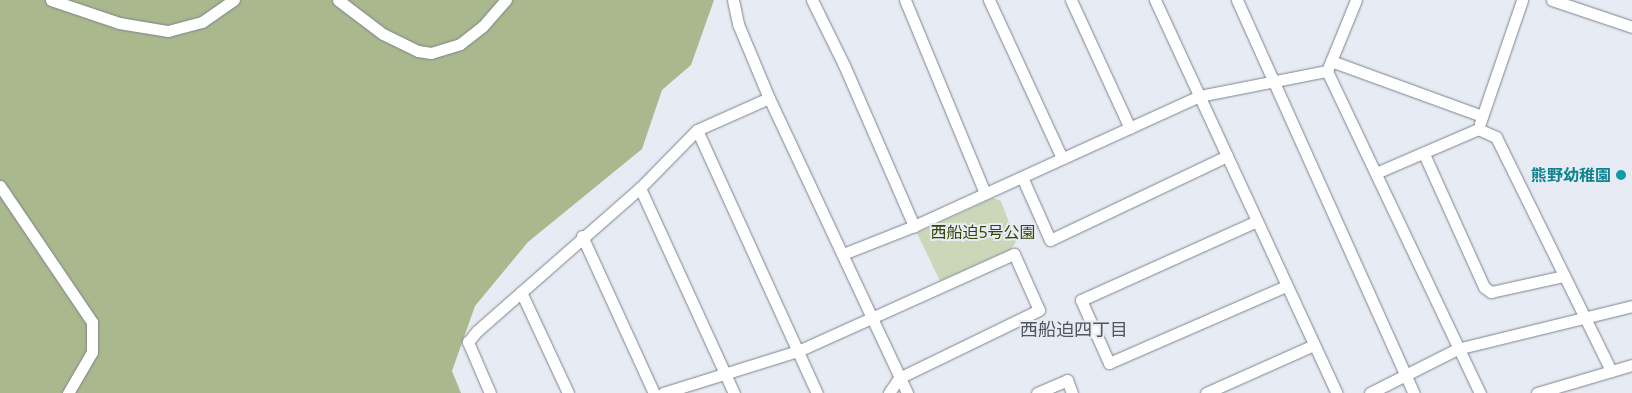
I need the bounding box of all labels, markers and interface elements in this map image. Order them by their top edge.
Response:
place label: 熊野幼稚園 [1531,165,1611,185]
marker: 熊野幼稚園 [1615,169,1627,181]
park label: 西船迫5号公園 [930,222,1036,242]
district label: 西船迫四丁目 [1020,318,1128,340]

